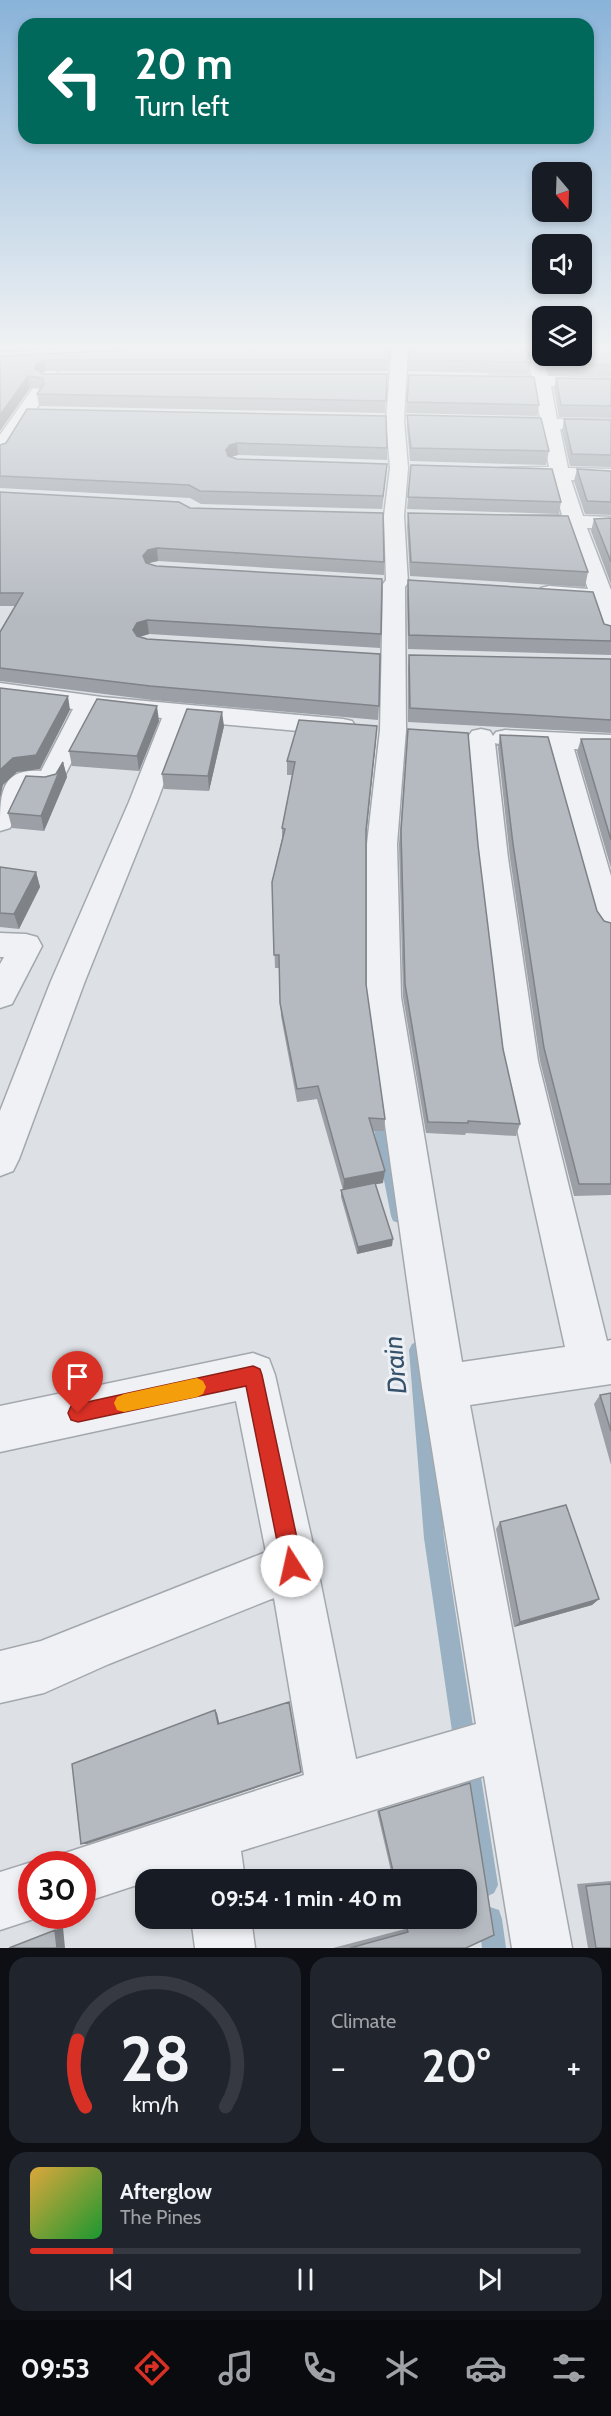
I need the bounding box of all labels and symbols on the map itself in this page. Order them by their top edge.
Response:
north arrow [532,162,592,222]
water label: Drain [377,1335,413,1395]
pin [52,1351,103,1413]
position arrow [260,1534,324,1598]
speed limit sign: 30 [18,1851,96,1929]

